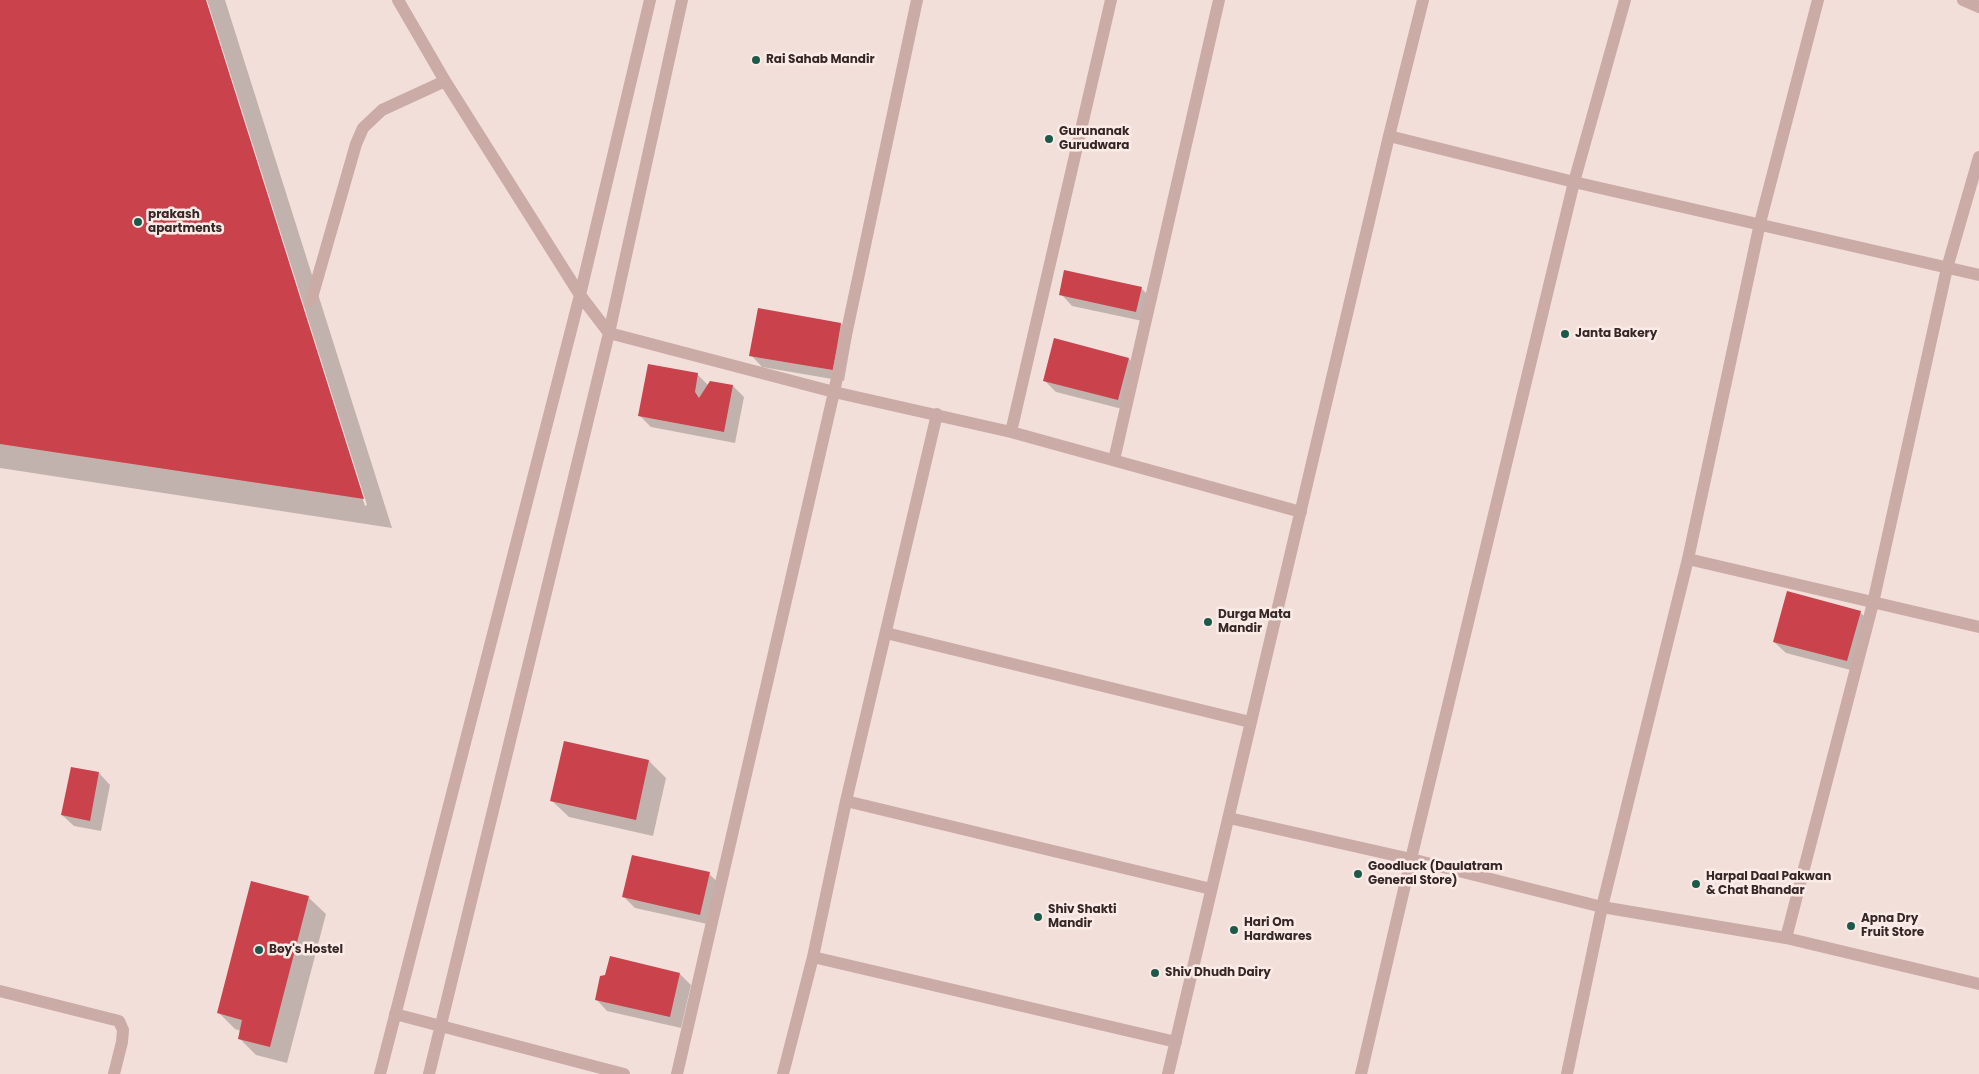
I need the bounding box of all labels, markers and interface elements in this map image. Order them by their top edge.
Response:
place label: Rai Sahab Mandir [766,53,875,67]
marker: Rai Sahab Mandir [750,54,762,66]
place label: Gurunanak Gurudwara [1059,125,1129,153]
marker: Gurunanak Gurudwara [1043,133,1055,145]
place label: prakash apartments [148,208,222,236]
marker: prakash apartments [132,216,144,228]
place label: Janta Bakery [1575,327,1657,341]
marker: Janta Bakery [1559,328,1571,340]
place label: Durga Mata Mandir [1218,608,1291,636]
marker: Durga Mata Mandir [1202,616,1214,628]
place label: Goodluck (Daulatram General Store) [1368,860,1503,888]
marker: Goodluck (Daulatram General Store) [1352,868,1364,880]
place label: Harpal Daal Pakwan & Chat Bhandar [1706,870,1831,898]
marker: Harpal Daal Pakwan & Chat Bhandar [1690,878,1702,890]
place label: Shiv Shakti Mandir [1048,903,1117,931]
marker: Shiv Shakti Mandir [1032,911,1044,923]
place label: Apna Dry Fruit Store [1861,912,1924,940]
place label: Hari Om Hardwares [1244,916,1312,944]
marker: Apna Dry Fruit Store [1845,920,1857,932]
marker: Hari Om Hardwares [1228,924,1240,936]
place label: Boy's Hostel [269,943,343,957]
marker: Boy's Hostel [253,944,265,956]
place label: Shiv Dhudh Dairy [1165,966,1271,980]
marker: Shiv Dhudh Dairy [1149,967,1161,979]

